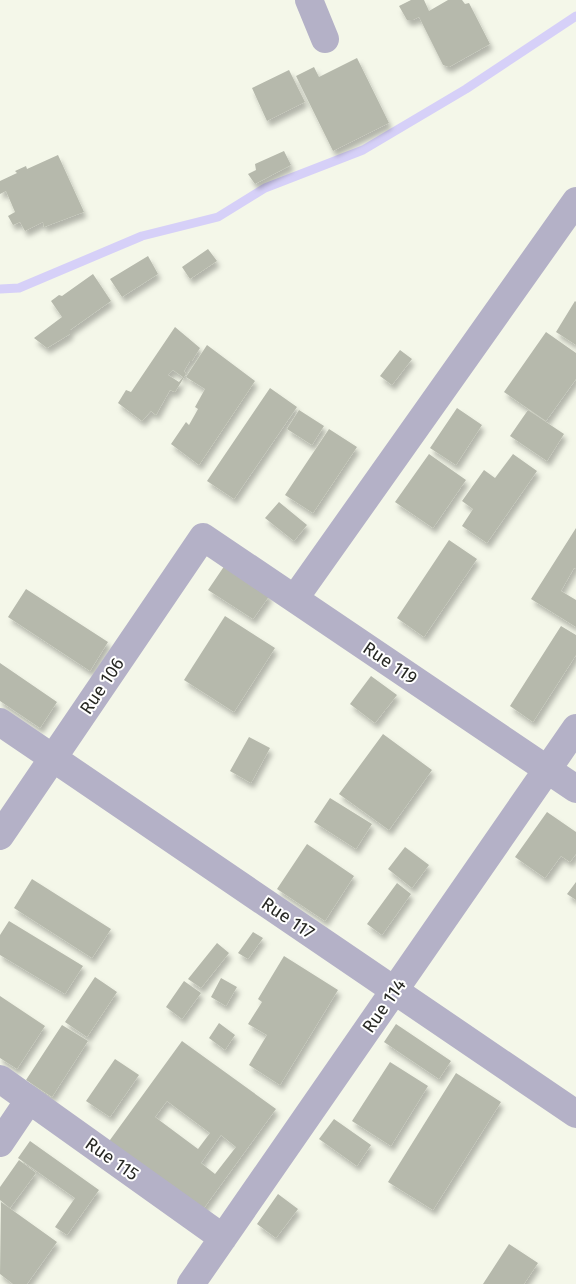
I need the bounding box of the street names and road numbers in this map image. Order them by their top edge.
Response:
street label: Rue 119 [359,637,421,689]
street label: Rue 106 [75,654,129,718]
street label: Rue 117 [257,892,319,944]
street label: Rue 114 [358,974,411,1037]
street label: Rue 115 [81,1133,143,1185]

